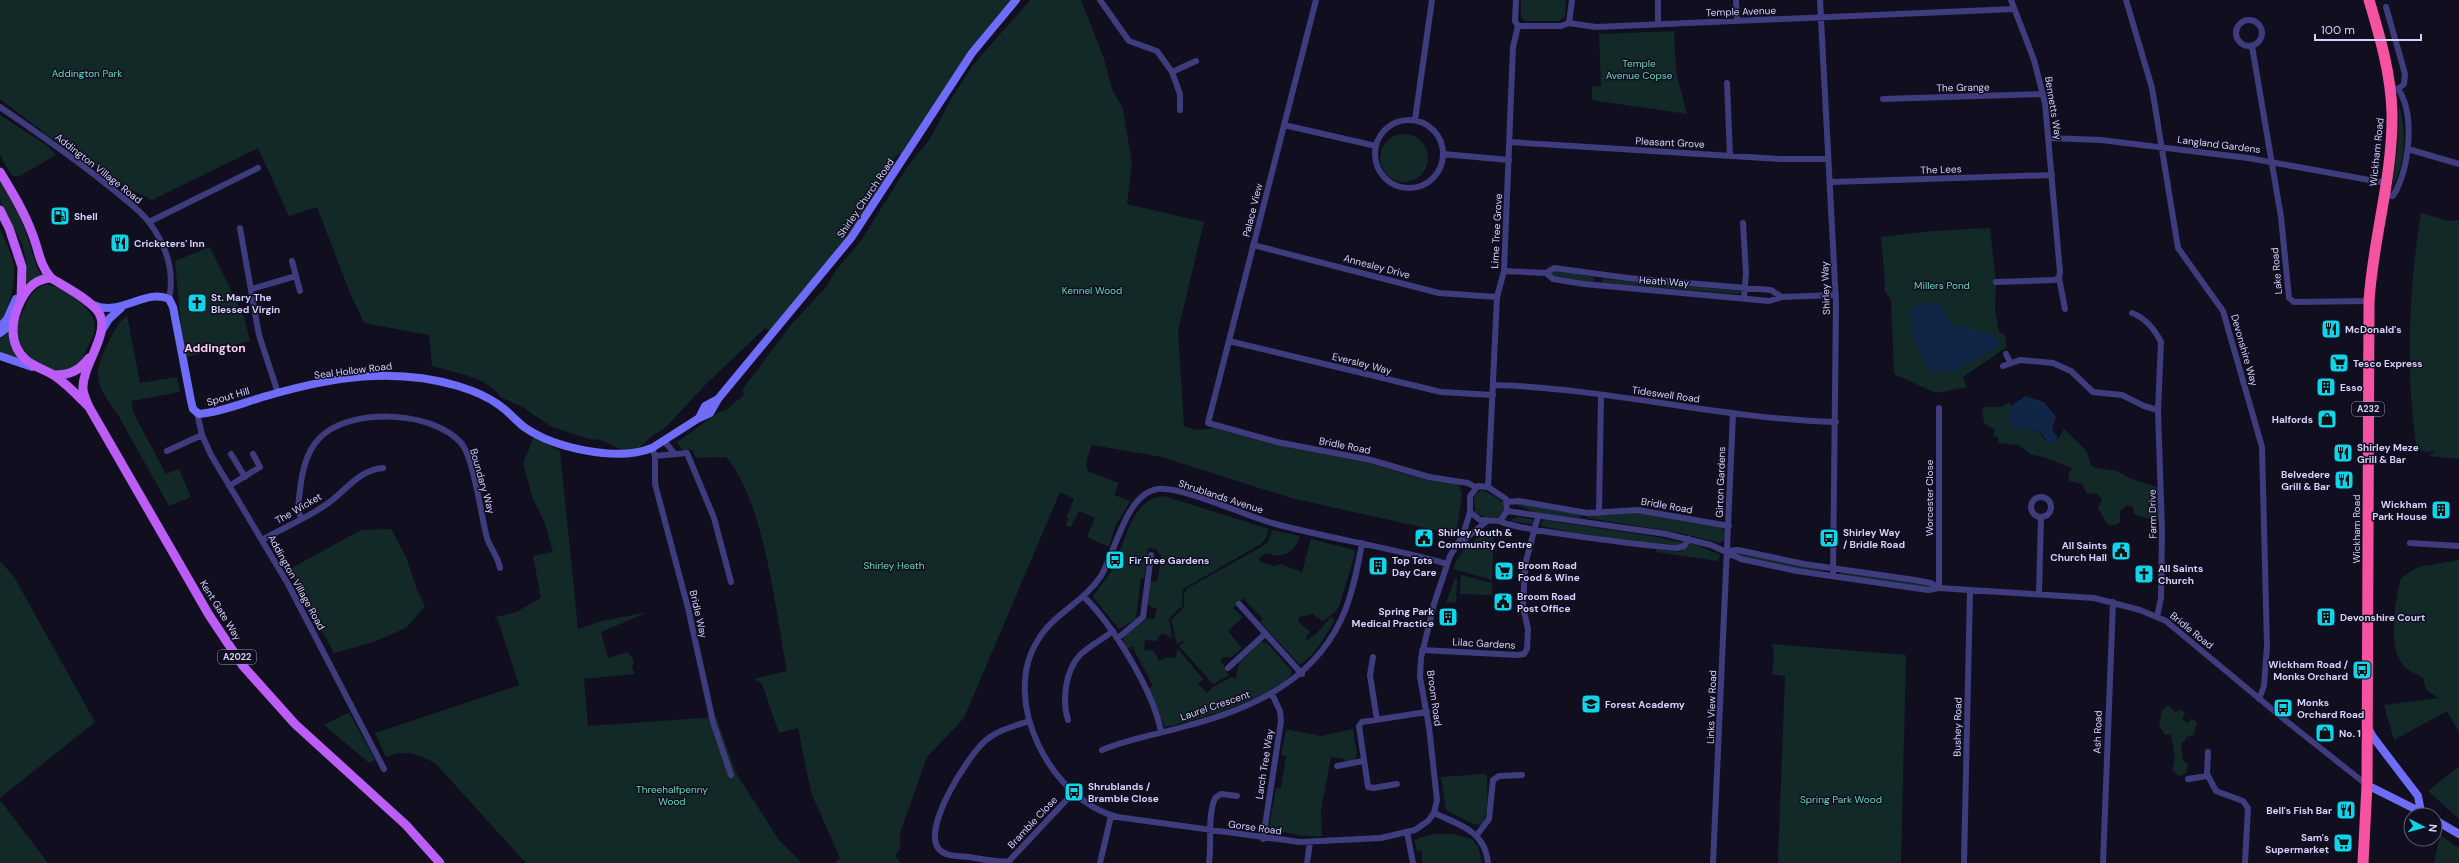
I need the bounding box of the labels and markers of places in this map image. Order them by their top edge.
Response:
fuel station icon: Shell [49,205,71,227]
place label: Shell [74,210,98,223]
restaurant icon: Cricketers' Inn [109,232,131,254]
place label: Cricketers' Inn [134,237,205,250]
place label: St. Mary The Blessed Virgin [211,291,280,316]
church icon: St. Mary The Blessed Virgin [186,292,208,314]
restaurant icon: McDonald's [2320,318,2342,340]
place label: McDonald's [2345,323,2402,336]
supermarket icon: Tesco Express [2328,352,2350,374]
place label: Tesco Express [2353,357,2423,370]
building icon: Esso [2315,376,2337,398]
place label: Esso [2340,381,2363,394]
shop icon: Halfords [2316,408,2338,430]
place label: Halfords [2272,413,2313,426]
place label: Shirley Meze Grill & Bar [2357,441,2419,466]
restaurant icon: Shirley Meze Grill & Bar [2332,442,2354,464]
place label: Belvedere Grill & Bar [2281,468,2330,493]
restaurant icon: Belvedere Grill & Bar [2333,469,2355,491]
place label: Wickham Park House [2372,498,2427,523]
building icon: Wickham Park House [2430,499,2452,521]
place label: Shirley Youth & Community Centre [1438,526,1532,551]
place label: Shirley Way / Bridle Road [1843,526,1905,551]
public building icon: Shirley Youth & Community Centre [1413,527,1435,549]
bus stop icon: Shirley Way / Bridle Road [1818,527,1840,549]
place label: All Saints Church Hall [2050,539,2107,564]
public building icon: All Saints Church Hall [2110,540,2132,562]
bus stop icon: Fir Tree Gardens [1104,549,1126,571]
place label: Fir Tree Gardens [1129,554,1209,567]
place label: Top Tots Day Care [1392,554,1436,579]
building icon: Top Tots Day Care [1367,555,1389,577]
place label: Broom Road Food & Wine [1518,559,1580,584]
supermarket icon: Broom Road Food & Wine [1493,560,1515,582]
place label: All Saints Church [2158,562,2203,587]
church icon: All Saints Church [2133,563,2155,585]
place label: Broom Road Post Office [1517,590,1576,615]
public building icon: Broom Road Post Office [1492,591,1514,613]
place label: Spring Park Medical Practice [1352,605,1434,630]
building icon: Spring Park Medical Practice [1437,606,1459,628]
building icon: Devonshire Court [2315,606,2337,628]
place label: Devonshire Court [2340,611,2425,624]
place label: Wickham Road / Monks Orchard [2268,658,2349,683]
bus stop icon: Wickham Road / Monks Orchard [2351,659,2373,681]
school or university icon: Forest Academy [1580,693,1602,715]
place label: Monks Orchard Road [2297,696,2364,721]
bus stop icon: Monks Orchard Road [2272,697,2294,719]
place label: Forest Academy [1605,698,1685,711]
shop icon: No. 1 [2314,722,2336,744]
place label: No. 1 [2339,727,2361,740]
place label: Shrublands / Bramble Close [1088,780,1159,805]
bus stop icon: Shrublands / Bramble Close [1063,781,1085,803]
restaurant icon: Bell's Fish Bar [2335,799,2357,821]
place label: Bell's Fish Bar [2266,804,2332,817]
place label: Sam's Supermarket [2265,831,2329,856]
supermarket icon: Sam's Supermarket [2332,832,2354,854]

